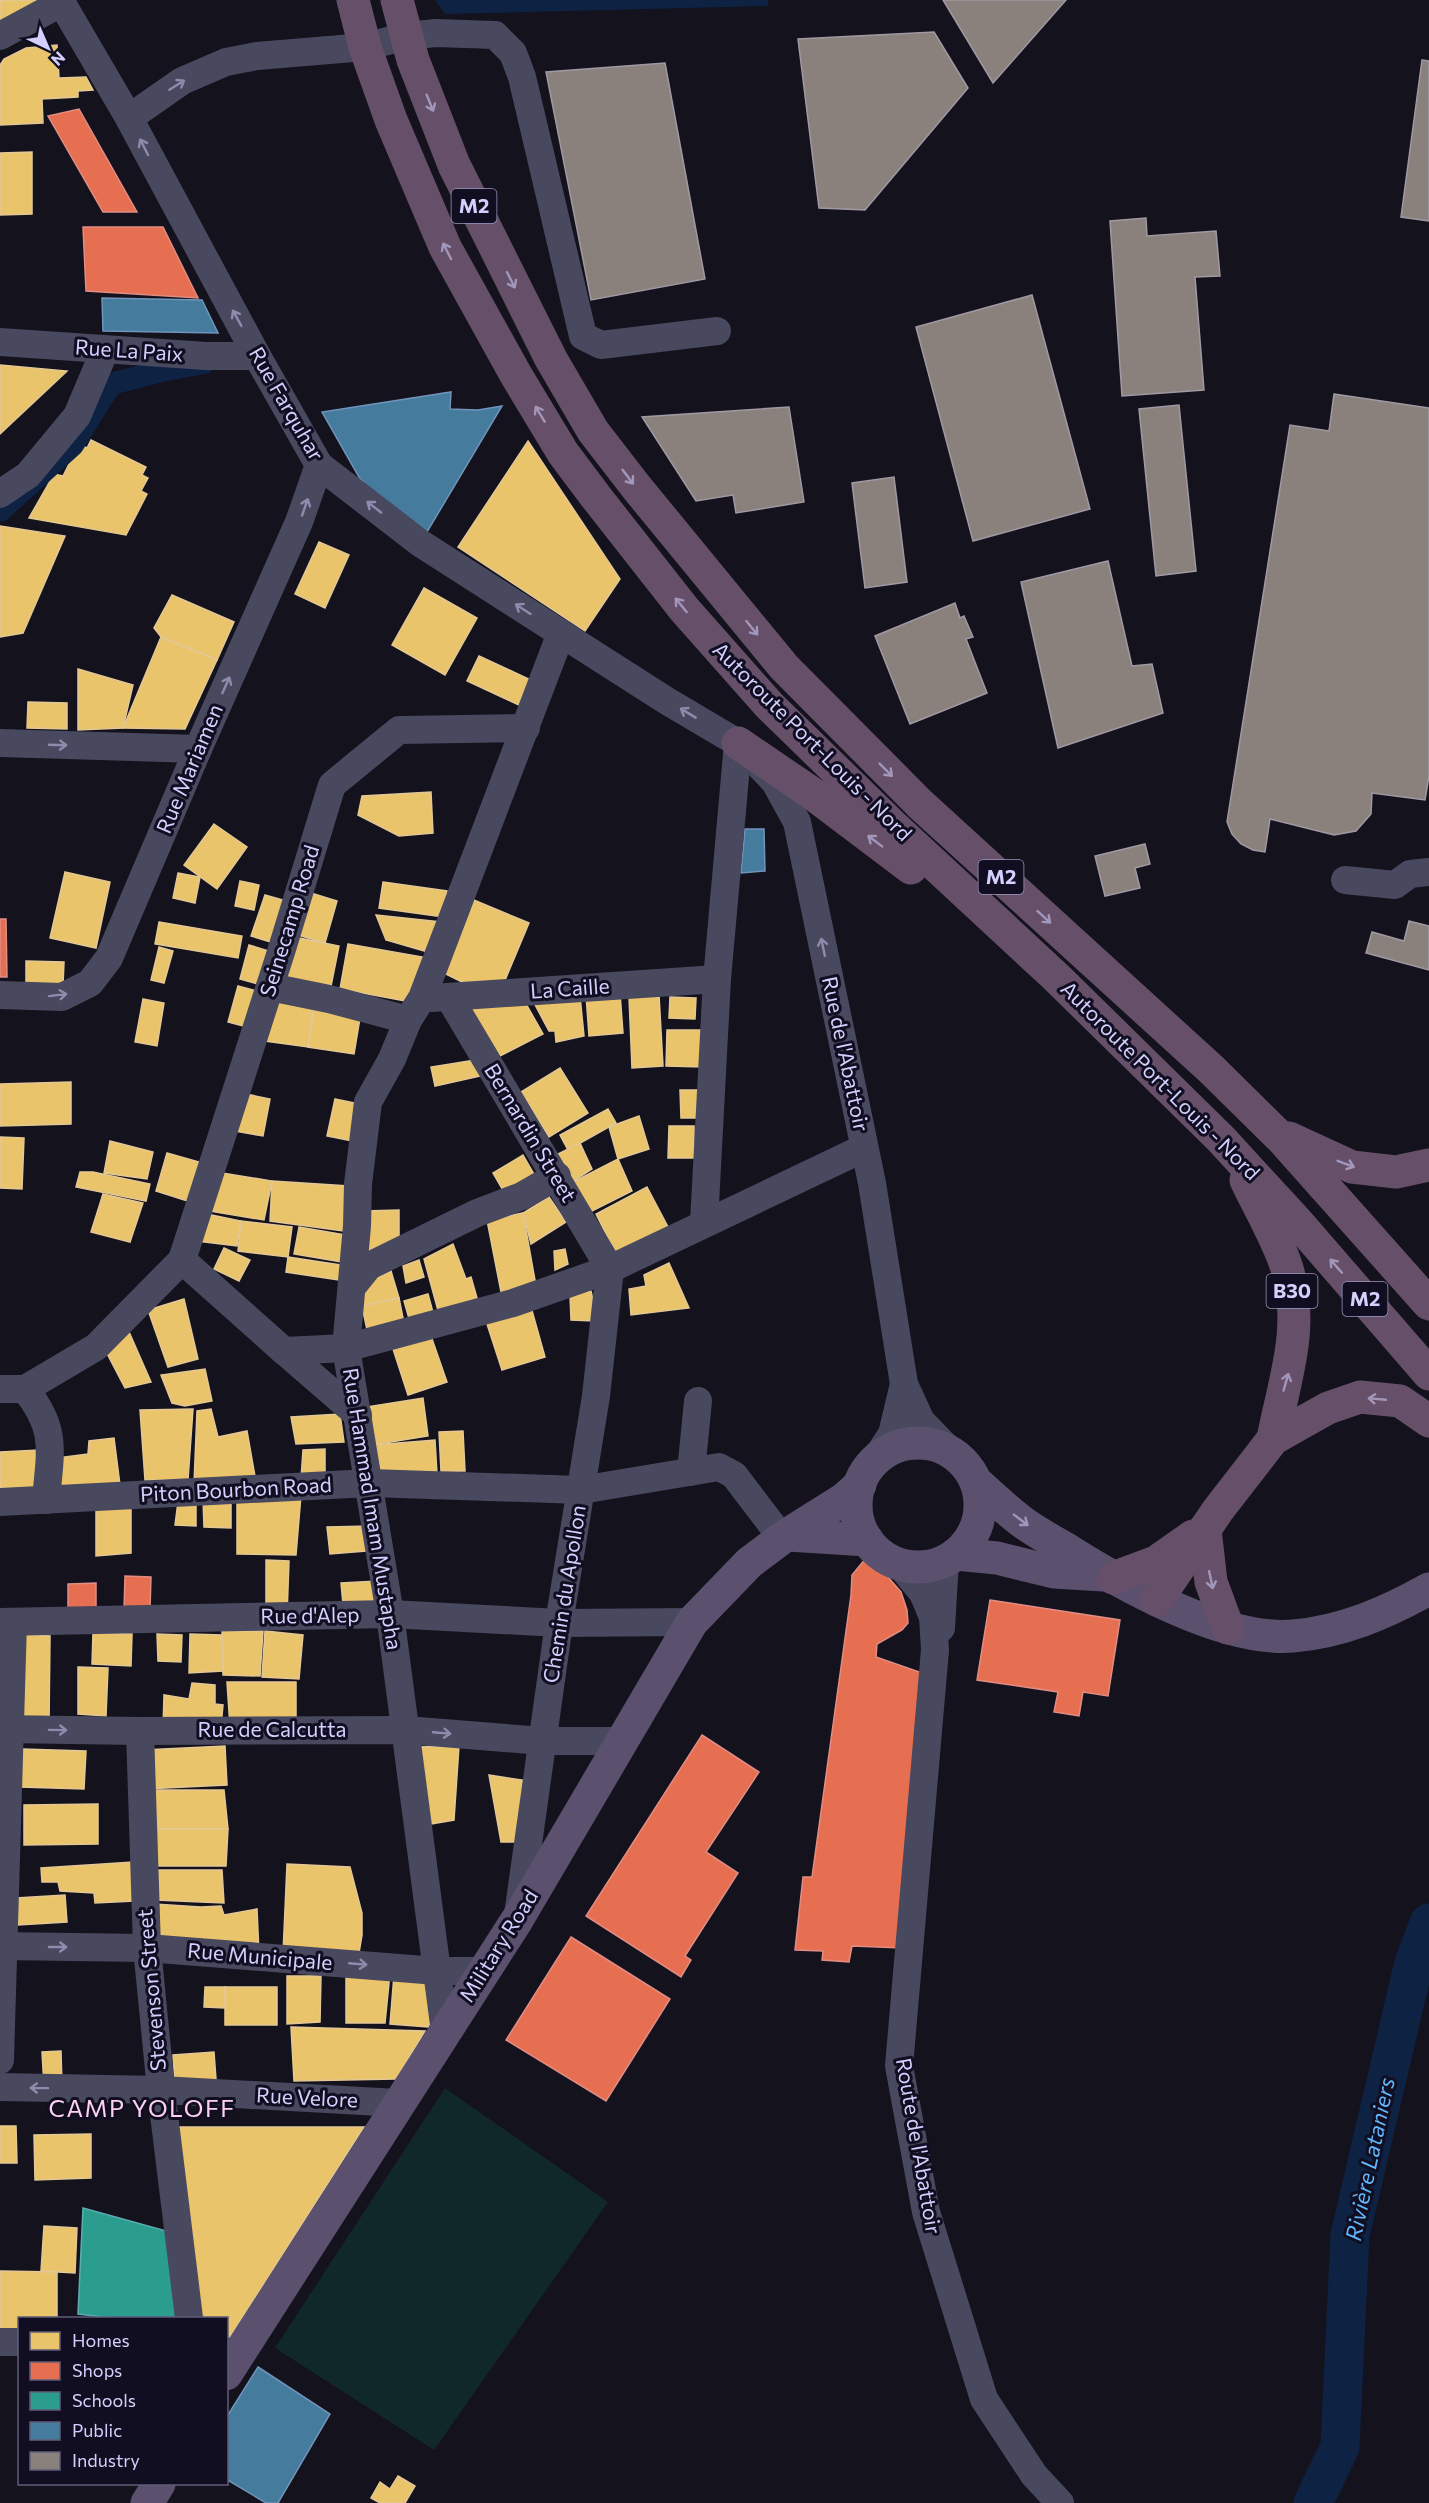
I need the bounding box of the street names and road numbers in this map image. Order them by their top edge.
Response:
road number: M2 [452,189,496,223]
street label: Rue La Paix [74,333,184,366]
street label: Rue Farquhar [245,342,330,464]
street label: Autoroute Port-Louis - Nord [708,636,918,846]
street label: Rue Mariamen [150,700,227,837]
street label: Seinecamp Road [254,842,323,999]
road number: M2 [978,860,1024,894]
street label: La Caille [529,972,610,1003]
street label: Rue de l'Abattoir [818,974,875,1133]
street label: Autoroute Port-Louis - Nord [1056,975,1266,1185]
street label: Bernardin Street [480,1059,582,1206]
road number: B30 [1266,1274,1318,1308]
road number: M2 [1342,1282,1388,1316]
street label: Rue Hammad Imam Mustapha [339,1366,408,1652]
street label: Piton Bourbon Road [139,1471,332,1506]
street label: Chemin du Apollon [537,1503,590,1685]
street label: Rue d'Alep [260,1601,360,1628]
street label: Rue de Calcutta [197,1716,347,1741]
street label: Military Road [453,1884,542,2006]
street label: Stevenson Street [131,1908,170,2072]
street label: Rue Municipale [187,1937,334,1974]
street label: Route de l'Abattoir [892,2056,947,2236]
street label: Rue Velore [256,2081,359,2112]

